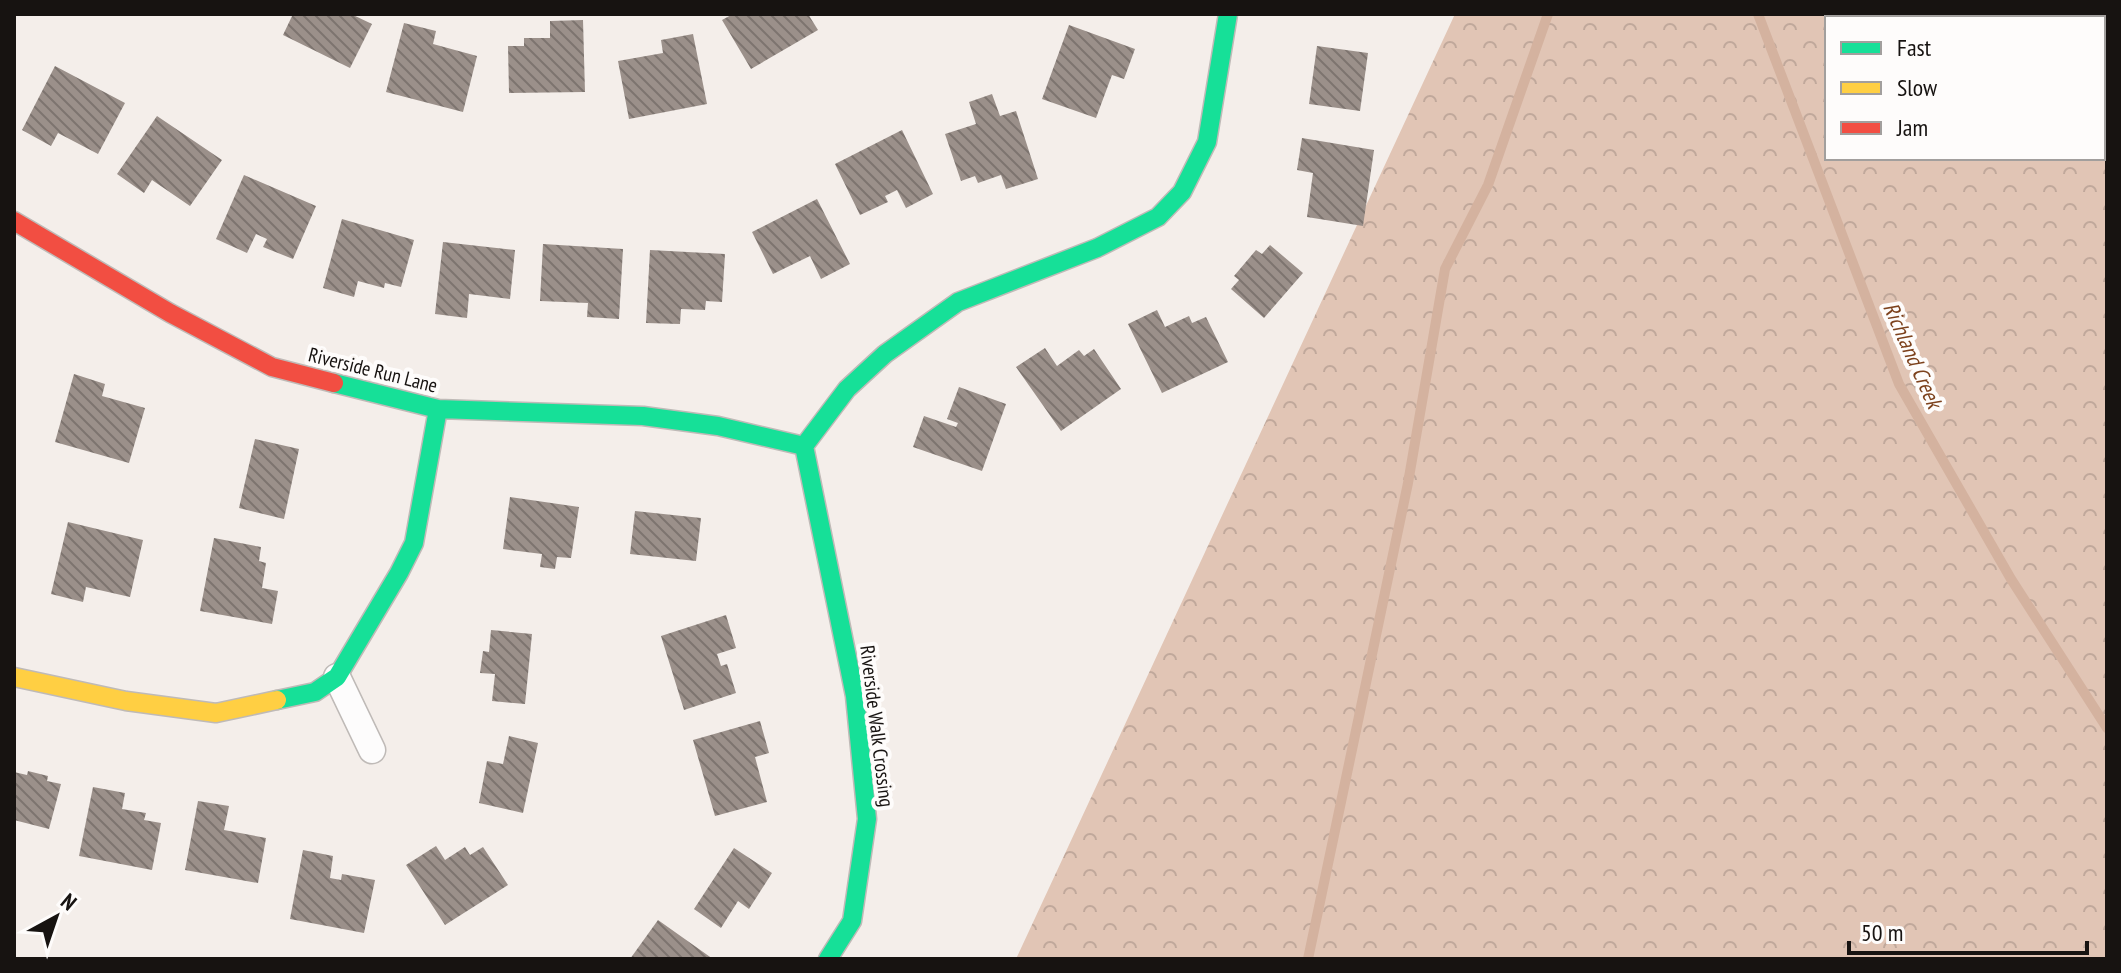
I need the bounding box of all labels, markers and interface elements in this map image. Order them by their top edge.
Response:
legend [1825,16,2105,160]
text: Fast [1897,32,1932,63]
text: Slow [1897,72,1938,103]
text: Jam [1896,112,1928,143]
water label: Richland Creek [1877,298,1950,415]
street label: Riverside Run Lane [306,341,440,399]
street label: Riverside Walk Crossing [854,644,900,808]
north arrow [16,877,96,957]
text: N [55,887,82,916]
scale bar [1849,905,2087,955]
text: 50 m [1861,917,1903,948]

